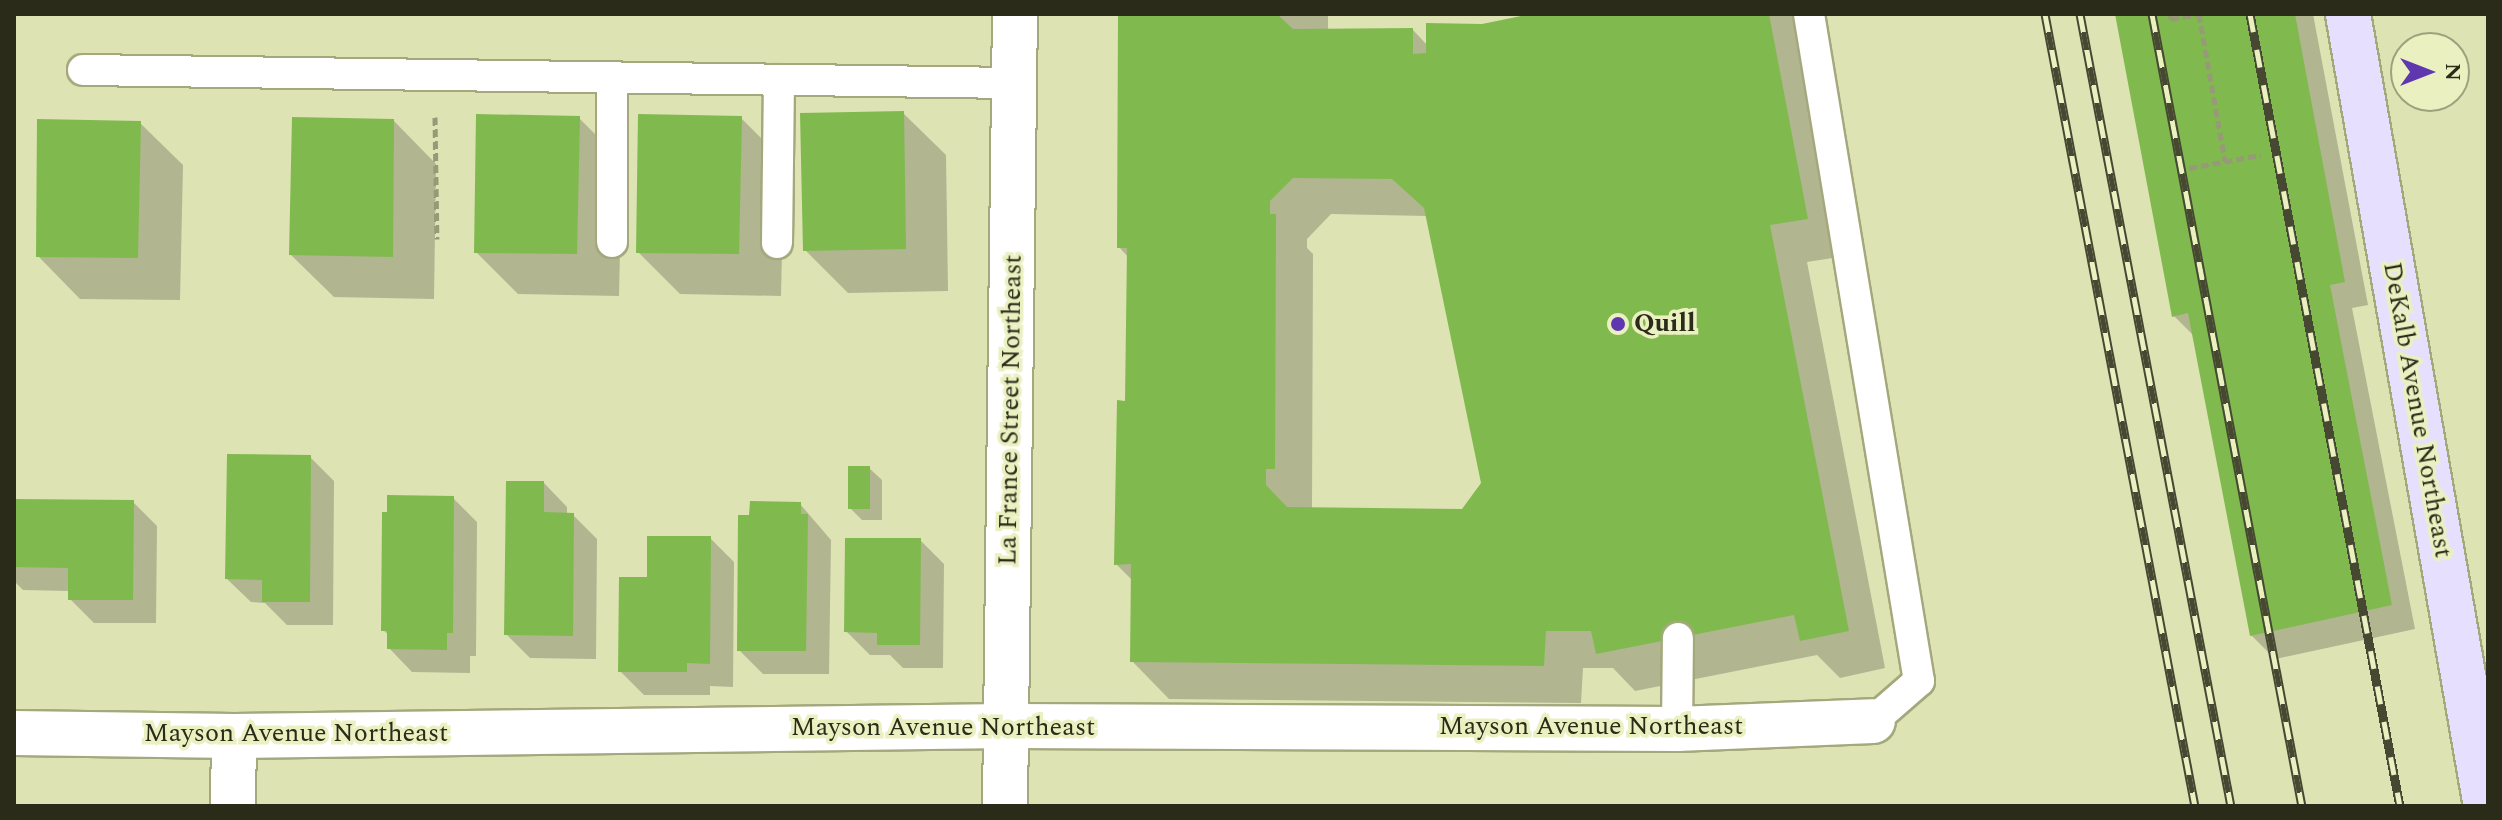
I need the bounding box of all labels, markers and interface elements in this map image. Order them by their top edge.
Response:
north arrow [2390,32,2470,112]
text: N [2436,63,2469,81]
street label: La France Street Northeast [993,254,1029,566]
street label: DeKalb Avenue Northeast [2376,260,2458,560]
place label: Quill [1634,308,1695,340]
marker: Quill [1609,315,1627,333]
street label: Mayson Avenue Northeast [1439,711,1743,743]
street label: Mayson Avenue Northeast [791,712,1095,744]
street label: Mayson Avenue Northeast [144,718,448,750]

